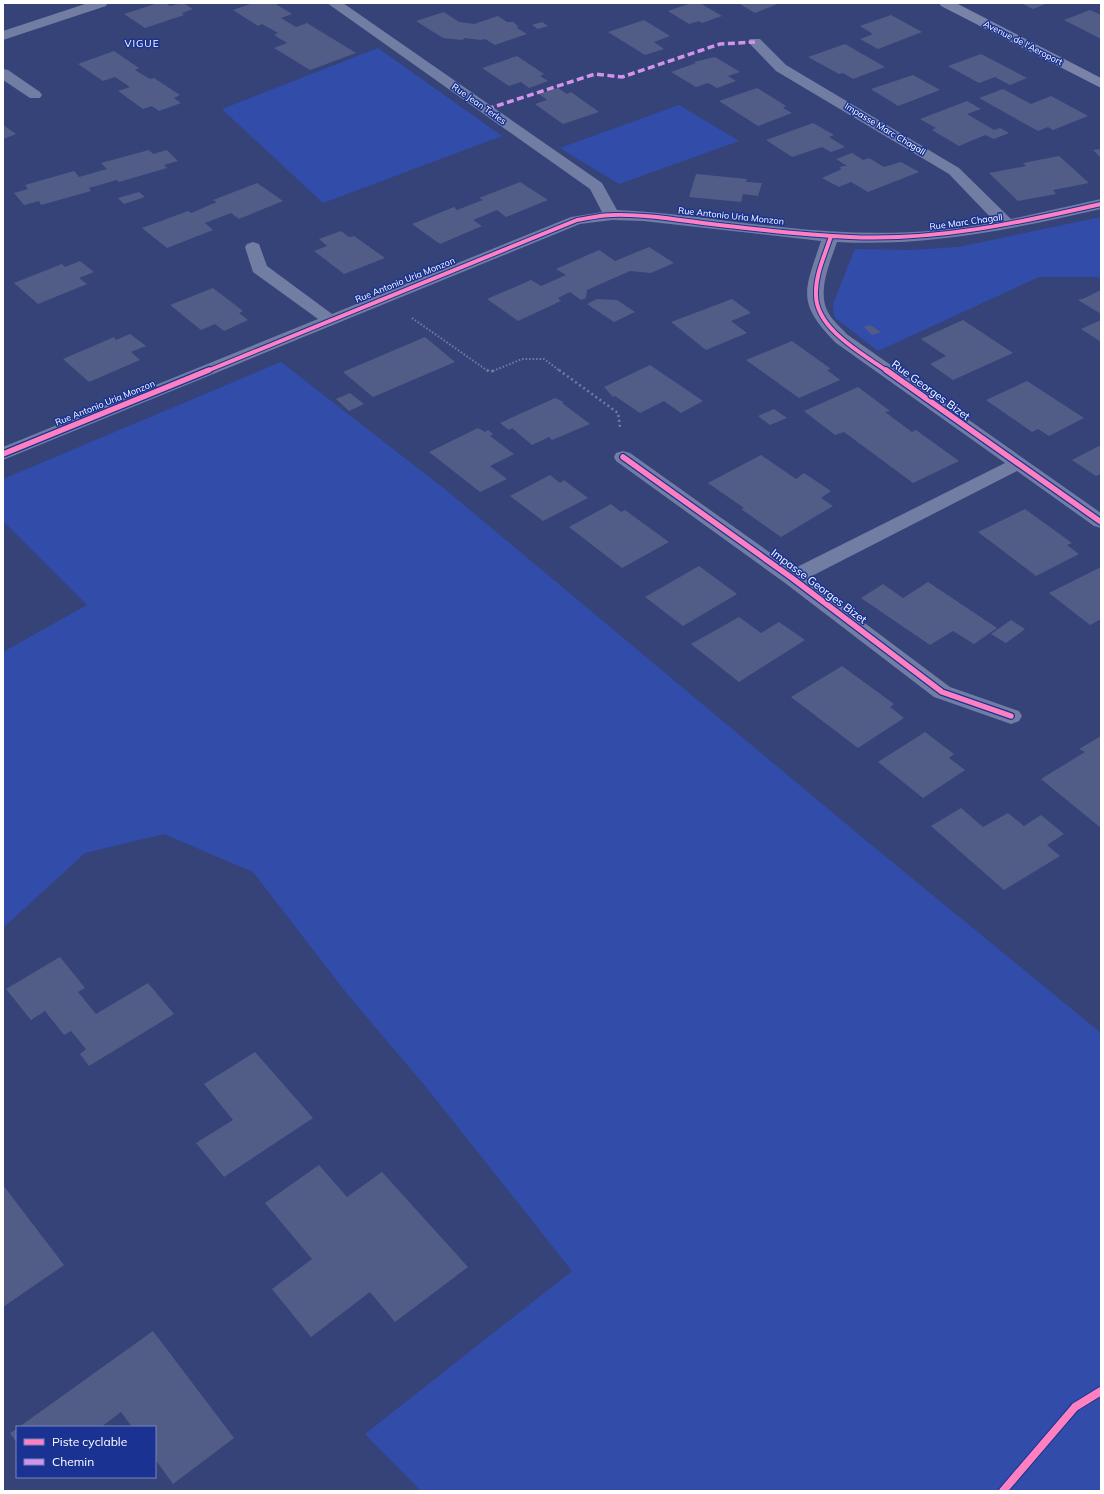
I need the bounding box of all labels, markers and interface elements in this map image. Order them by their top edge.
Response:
street label: Avenue de l'Aeroport [982,18,1065,67]
district label: VIGUE [124,37,160,50]
street label: Rue Jean Terles [450,81,509,126]
street label: Impasse Marc Chagall [843,100,928,157]
street label: Rue Antonio Uria Monzon [677,204,785,227]
street label: Rue Marc Chagall [929,211,1003,232]
street label: Rue Antonio Uria Monzon [353,254,456,305]
street label: Rue Georges Bizet [889,357,973,423]
street label: Rue Antonio Uria Monzon [53,377,156,428]
street label: Impasse Georges Bizet [768,545,870,627]
legend [16,1426,156,1478]
text: Piste cyclable [52,1434,127,1449]
text: Chemin [52,1454,94,1469]

